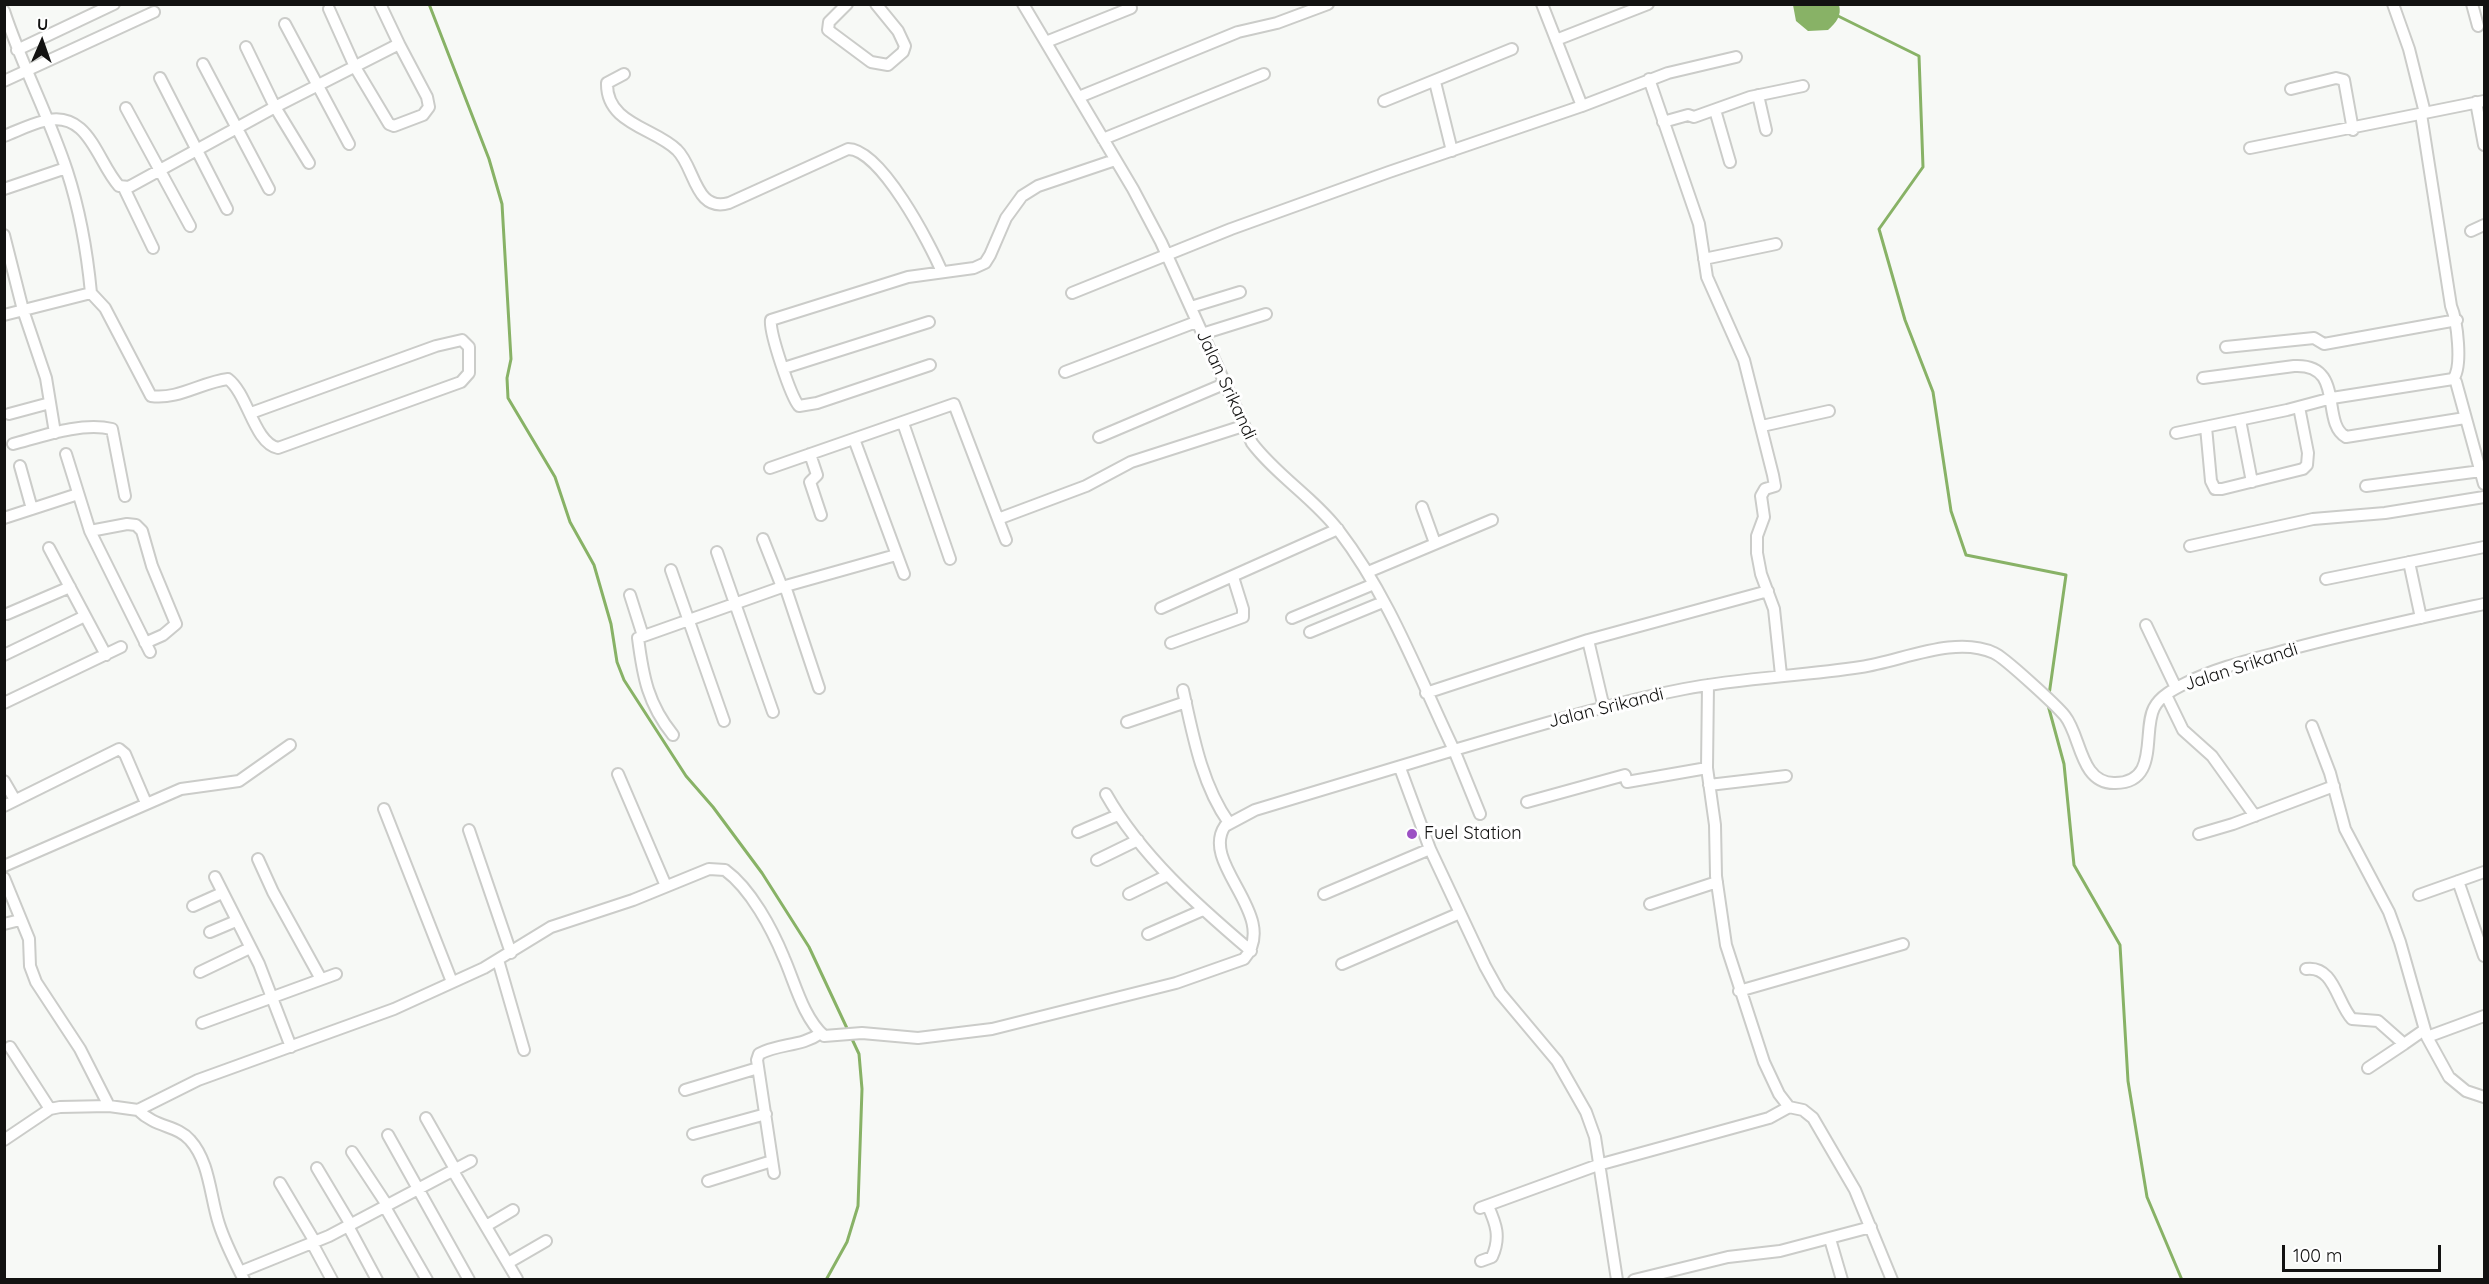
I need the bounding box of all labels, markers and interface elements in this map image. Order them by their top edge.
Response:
north arrow [12,12,72,72]
text: U [37,14,49,34]
street label: Jalan Srikandi [1191,327,1261,443]
street label: Jalan Srikandi [2182,638,2300,696]
street label: Jalan Srikandi [1546,683,1666,733]
place label: Fuel Station [1424,823,1522,845]
marker: Fuel Station [1405,827,1419,841]
scale bar [2285,1233,2444,1271]
text: 100 m [2293,1244,2342,1267]

